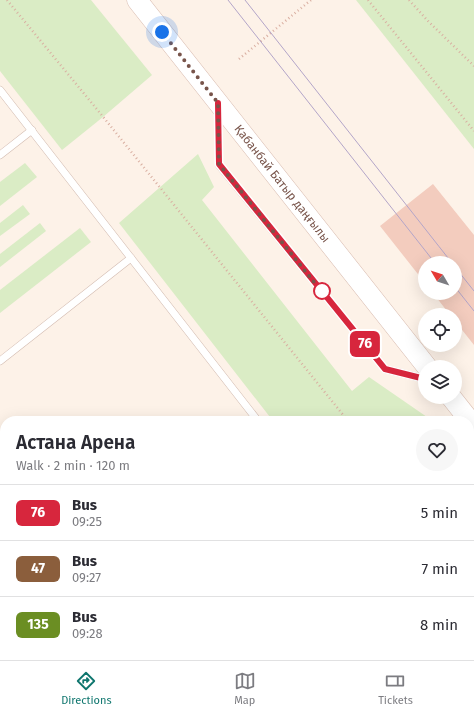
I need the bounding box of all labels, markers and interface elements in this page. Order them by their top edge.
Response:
your location [152,22,172,42]
street label: Қабанбай Батыр даңғылы [231,122,333,245]
north arrow [418,256,462,300]
map controls [418,256,462,404]
unlabelled marker [313,282,331,300]
button: locate [418,308,462,352]
line badge: 76 [347,331,383,357]
text: 76 [358,335,372,352]
button: layers [418,360,462,404]
button: heart [416,429,458,471]
text: Астана Арена [16,431,135,454]
text: Walk · 2 min · 120 m [16,458,130,473]
text: Bus [72,496,97,514]
text: 76 [31,504,45,521]
text: 5 min [421,504,458,522]
text: 09:25 [72,514,102,529]
text: Bus [72,552,97,570]
text: 47 [31,560,45,577]
text: 7 min [421,560,458,578]
text: 09:27 [72,570,101,585]
text: Bus [72,608,97,626]
text: 135 [27,616,49,633]
text: 8 min [420,616,458,634]
text: 09:28 [72,626,103,641]
tab: Directions [61,670,112,707]
tab: Map [234,670,256,707]
tab: Tickets [378,670,413,707]

